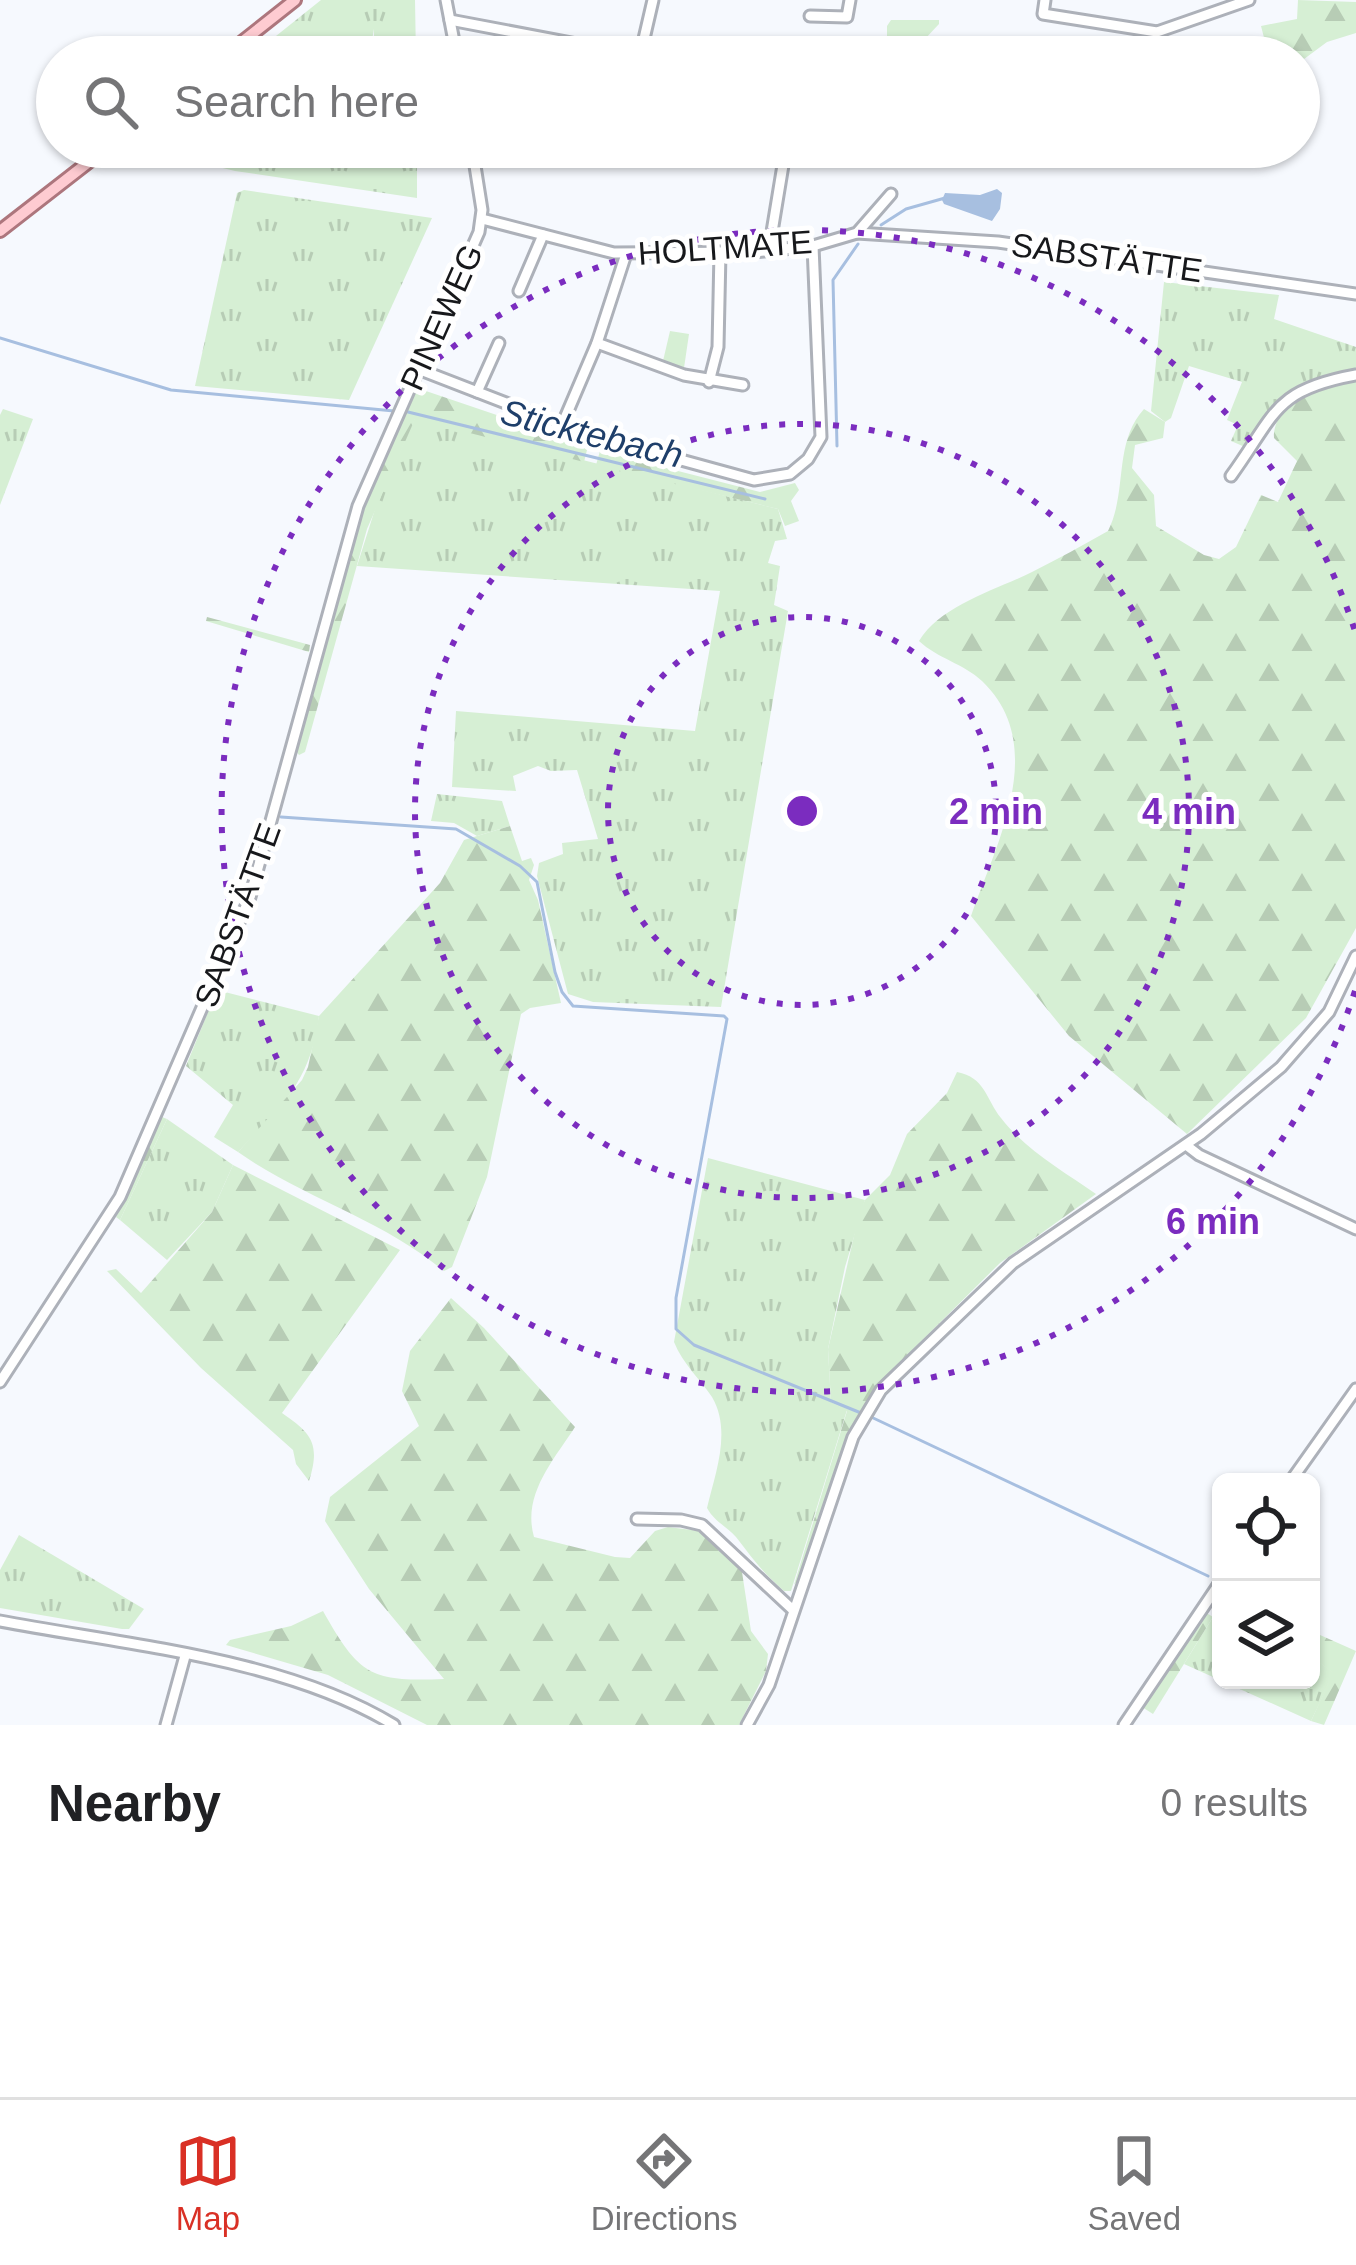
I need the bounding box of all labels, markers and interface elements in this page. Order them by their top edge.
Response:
search box [36,36,1320,168]
icon: search [78,69,144,135]
text: Search here [174,76,419,127]
street label: HOLTMATE [637,223,814,272]
street label: SABSTÄTTE [1009,226,1205,289]
street label: PINEWEG [393,238,490,396]
water label: Sticktebach [497,391,687,476]
centre of rings [781,790,823,832]
text: 2 min [949,791,1043,832]
text: 4 min [1142,791,1236,832]
street label: SABSTÄTTE [187,818,288,1012]
text: 6 min [1166,1201,1260,1242]
map controls [1212,1473,1320,1689]
button: locate [1212,1473,1320,1581]
button: layers [1212,1581,1320,1689]
text: Nearby [48,1775,221,1832]
text: 0 results [1161,1781,1308,1824]
tab: Map [175,2128,241,2238]
tab: Directions [591,2128,738,2238]
tab: Saved [1087,2128,1181,2238]

